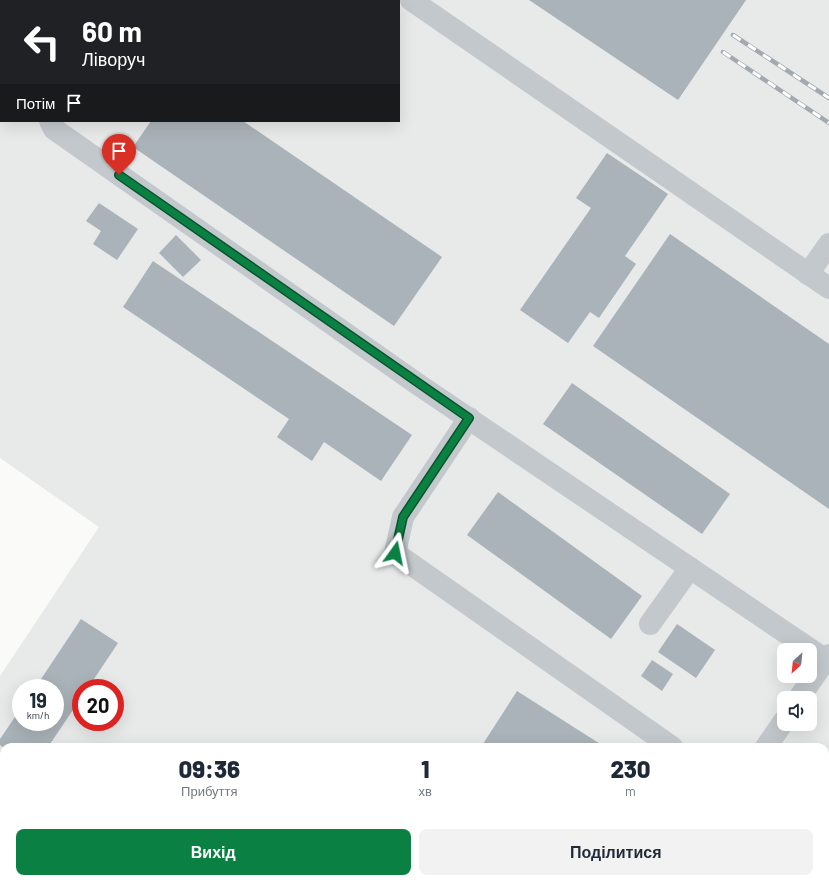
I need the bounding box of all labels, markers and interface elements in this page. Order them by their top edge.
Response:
text: 60 m [82,14,142,48]
icon: left [16,16,68,68]
text: Ліворуч [82,48,145,70]
icon: arrive [63,92,85,114]
text: Потім [16,94,55,112]
pin [102,134,136,175]
icon: arrive [108,140,130,162]
position arrow [374,532,416,574]
north arrow [777,643,817,683]
map controls [777,643,817,731]
speed limit sign: 20 [72,679,124,731]
text: 19 [29,688,47,712]
button: sound [777,691,817,731]
text: km/h [27,709,49,721]
text: 09:36 [178,754,240,783]
text: 1 [421,754,430,783]
text: 230 [610,754,651,783]
text: Прибуття [181,783,238,799]
text: хв [419,783,432,799]
text: m [625,783,636,799]
button: Вихід [16,829,411,875]
button: Поділитися [419,829,813,875]

